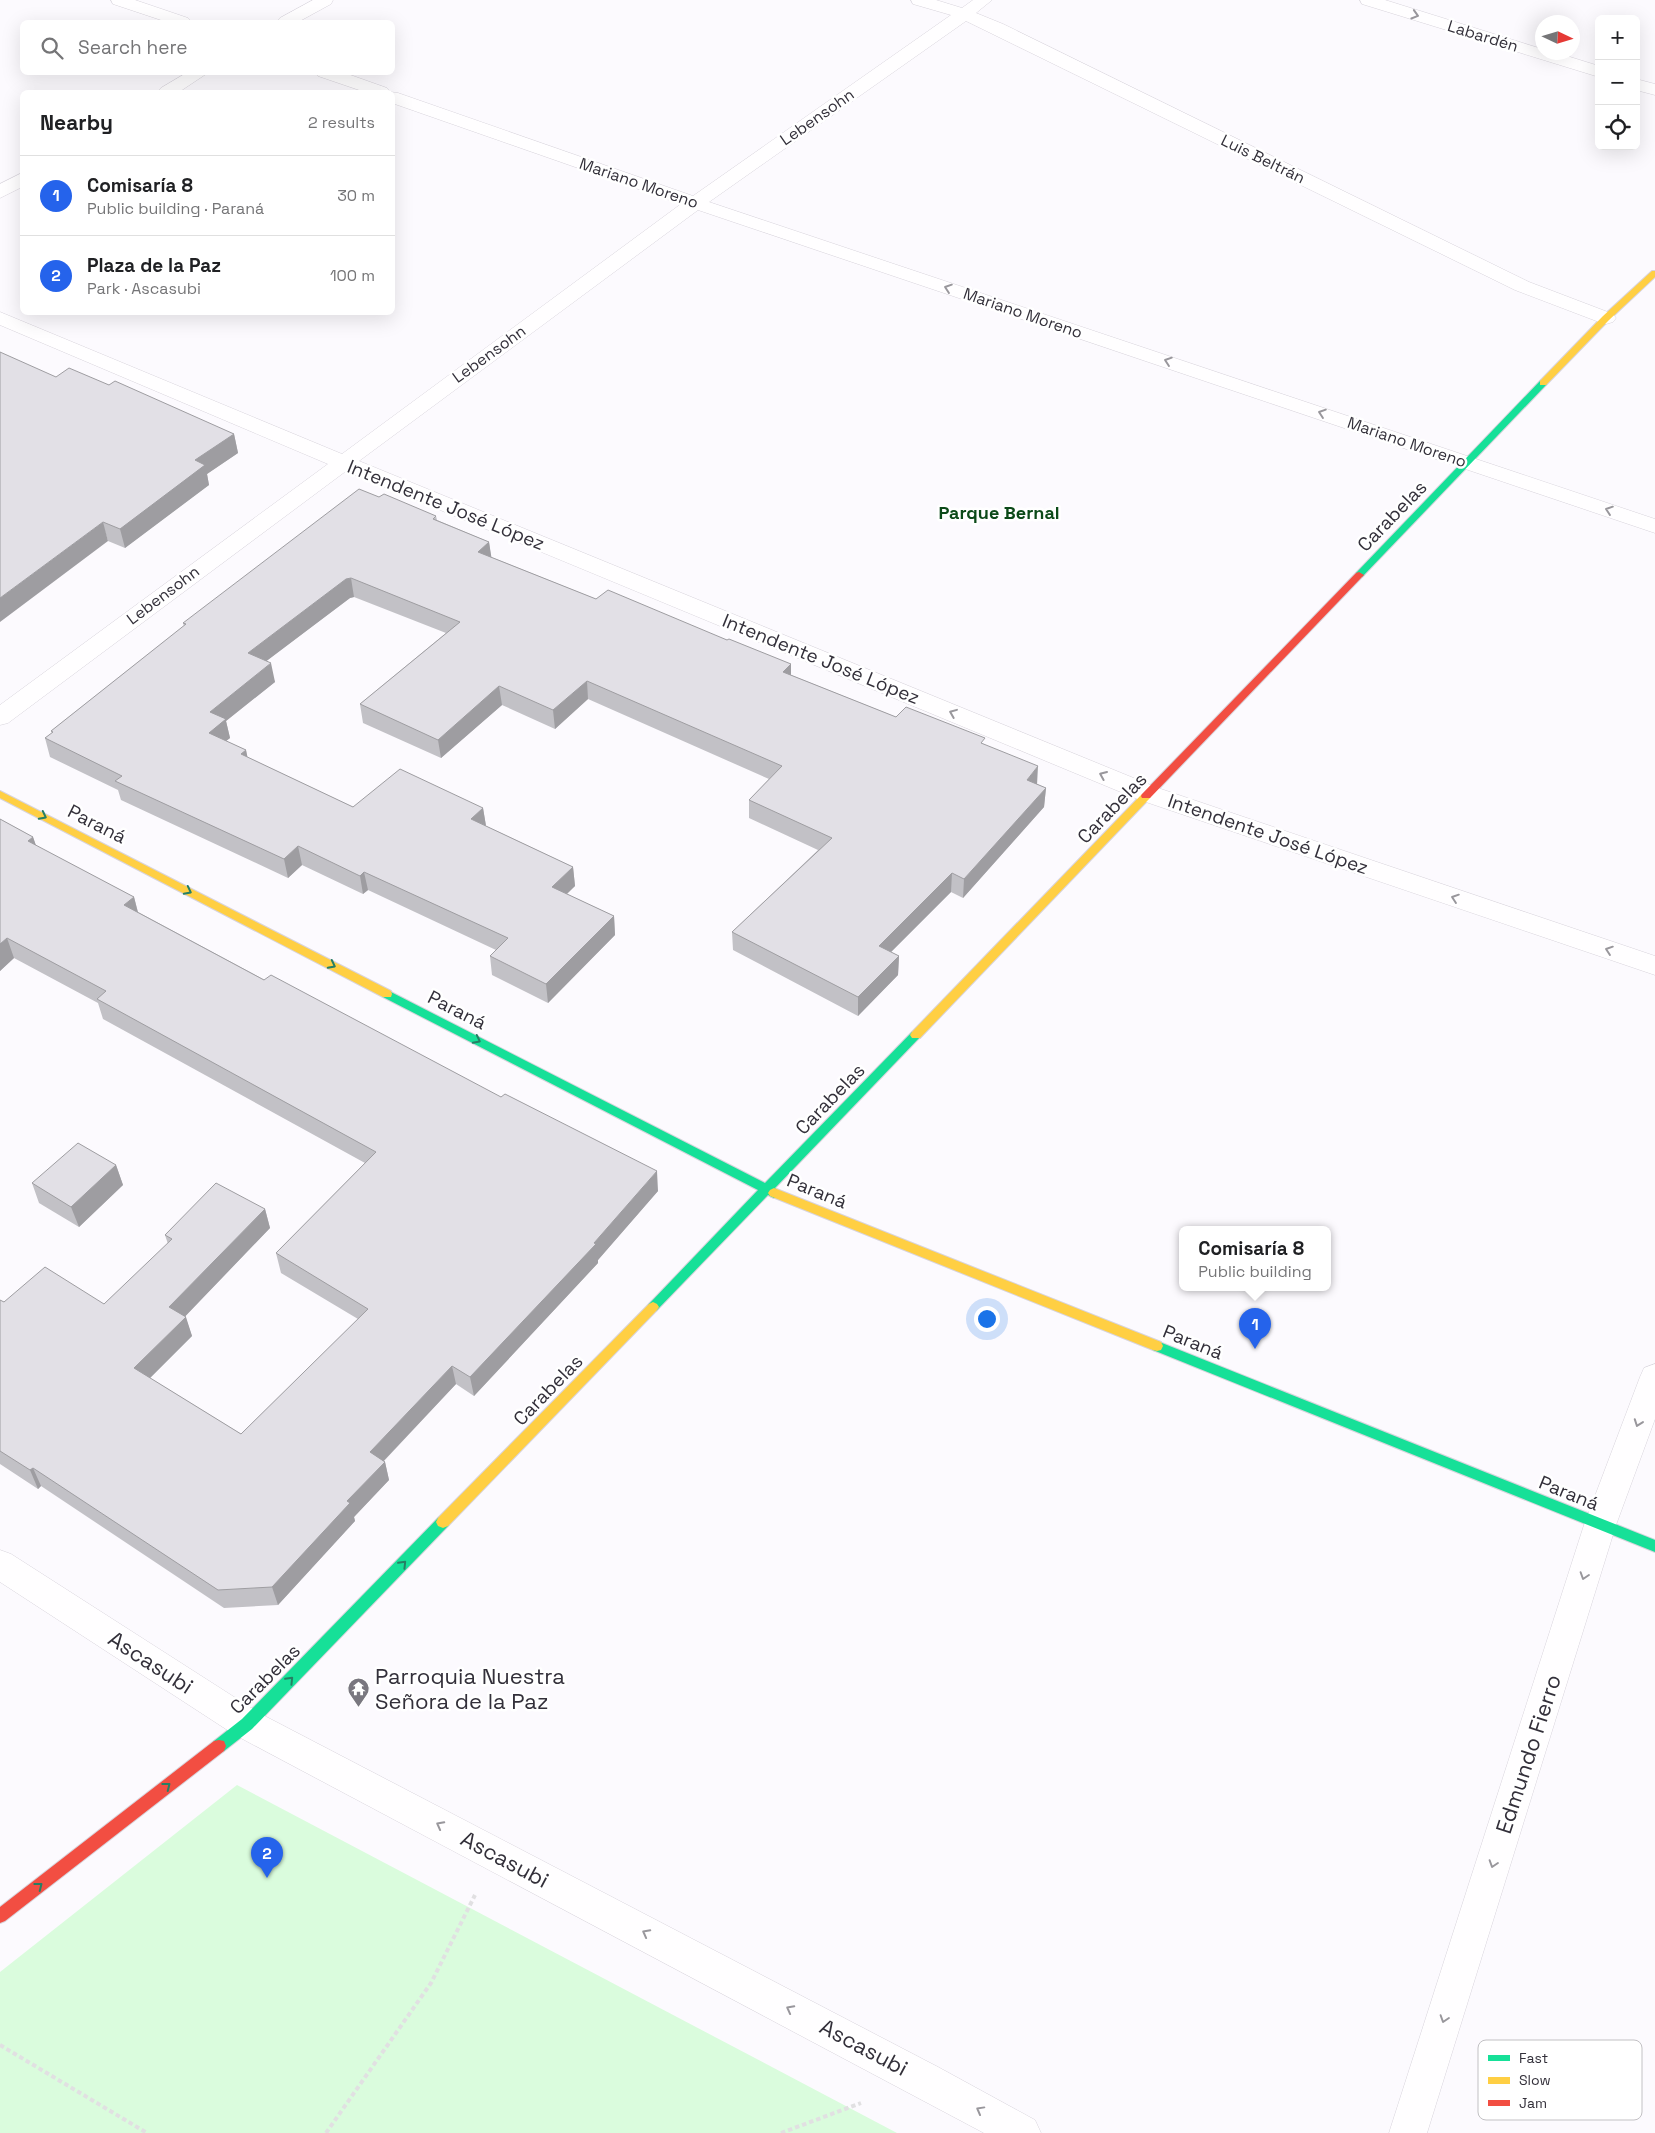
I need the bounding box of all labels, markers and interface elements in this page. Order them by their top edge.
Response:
one-way arrow [1410,9,1418,19]
street label: Labardén [1445,15,1521,57]
north arrow [1535,15,1580,60]
map controls [1595,15,1640,150]
button: + [1595,15,1640,60]
search box [20,20,395,75]
icon: search [38,34,66,62]
text: Search here [78,35,188,60]
button: − [1595,60,1640,105]
street label: Lebensohn [776,84,858,150]
button: locate [1595,105,1640,150]
text: Nearby [40,109,113,136]
text: 2 results [308,112,375,133]
street label: Luis Beltrán [1217,130,1309,188]
street label: Mariano Moreno [577,153,701,213]
text: Comisaría 8 [87,173,193,198]
text: 1 [52,185,60,206]
text: 30 m [337,185,375,206]
text: Public building · Paraná [87,198,264,219]
text: Plaza de la Paz [87,253,221,278]
text: 2 [51,265,61,286]
text: 100 m [330,265,375,286]
text: Park · Ascasubi [87,278,201,299]
one-way arrow [944,283,952,293]
street label: Mariano Moreno [961,283,1085,343]
street label: Lebensohn [448,320,530,388]
one-way arrow [1164,357,1173,367]
one-way arrow [1319,409,1327,419]
street label: Mariano Moreno [1345,412,1469,472]
street label: Intendente José López [344,454,548,556]
street label: Carabelas [1352,475,1432,557]
district label: Parque Bernal [938,501,1060,524]
one-way arrow [1605,506,1614,516]
street label: Lebensohn [122,561,204,629]
street label: Intendente José López [719,608,923,710]
one-way arrow [949,709,958,720]
street label: Carabelas [1072,767,1152,849]
one-way arrow [1100,771,1108,781]
street label: Intendente José López [1164,788,1372,880]
street label: Paraná [63,799,131,849]
one-way arrow [38,810,47,820]
one-way arrow [183,885,192,895]
one-way arrow [1451,894,1460,904]
one-way arrow [1605,946,1614,956]
one-way arrow [327,959,336,969]
street label: Paraná [423,985,491,1035]
one-way arrow [471,1033,480,1043]
street label: Carabelas [790,1058,870,1140]
street label: Paraná [783,1168,851,1214]
popup [1179,1226,1331,1291]
text: Comisaría 8 [1198,1236,1304,1261]
text: Public building [1198,1261,1312,1282]
your location [974,1306,1000,1332]
pin: 1 [1239,1308,1271,1349]
street label: Paraná [1159,1319,1227,1365]
street label: Carabelas [508,1349,588,1431]
one-way arrow [1634,1418,1644,1426]
street label: Paraná [1535,1470,1603,1516]
one-way arrow [397,1560,406,1569]
one-way arrow [1580,1571,1590,1580]
street label: Ascasubi [103,1624,199,1700]
street label: Carabelas [224,1638,306,1720]
place label: Parroquia Nuestra Señora de la Paz [375,1662,565,1715]
street label: Edmundo Fierro [1489,1671,1567,1837]
one-way arrow [284,1677,293,1686]
temple icon: Parroquia Nuestra Señora de la Paz [347,1677,371,1708]
one-way arrow [161,1783,171,1792]
one-way arrow [436,1821,445,1831]
street label: Ascasubi [456,1824,554,1894]
pin: 2 [251,1837,283,1878]
one-way arrow [1488,1860,1498,1868]
one-way arrow [33,1882,42,1891]
one-way arrow [642,1929,651,1939]
one-way arrow [786,2005,795,2015]
street label: Ascasubi [815,2012,913,2082]
one-way arrow [1439,2015,1449,2023]
legend [1478,2040,1642,2120]
text: Fast [1519,2049,1548,2067]
text: Slow [1519,2071,1551,2089]
text: Jam [1519,2094,1547,2112]
one-way arrow [976,2106,985,2116]

